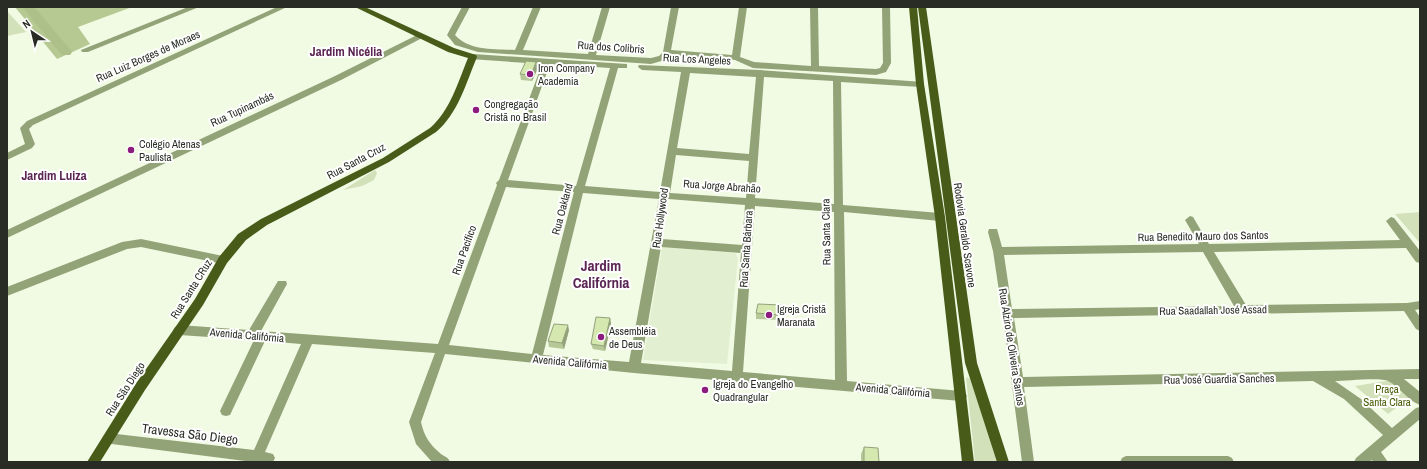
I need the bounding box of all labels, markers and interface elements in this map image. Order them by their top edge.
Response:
north arrow [12,12,52,52]
text: N [20,16,33,31]
street label: Rua Luiz Borges de Moraes [94,27,203,85]
street label: Rua dos Colibris [577,38,645,56]
district label: Jardim Nicélia [310,43,382,60]
street label: Rua Los Angeles [663,50,732,68]
place label: Iron Company Academia [537,61,595,88]
marker: Iron Company Academia [525,69,535,79]
street label: Rua Tupinambás [208,88,276,130]
place label: Congregação Cristã no Brasil [484,97,546,124]
marker: Congregação Cristã no Brasil [471,105,481,115]
place label: Colégio Atenas Paulista [139,137,201,164]
street label: Rua Santa Cruz [324,140,388,182]
marker: Colégio Atenas Paulista [126,145,136,155]
district label: Jardim Luiza [21,167,87,184]
street label: Rua Jorge Abrahão [683,176,761,196]
street label: Rua Oakland [548,182,576,236]
street label: Rodovia Geraldo Scavone [951,182,979,288]
street label: Rua Hollywood [649,187,671,249]
street label: Rua Santa Clara [818,199,834,265]
street label: Rua Santa Bárbara [736,210,756,288]
street label: Rua Pacífico [449,223,479,277]
street label: Rua Benedito Mauro dos Santos [1137,228,1269,244]
district label: Jardim Califórnia [573,255,630,293]
street label: Rua Santa CRuz [167,256,215,321]
street label: Rua Alziro de Oliveira Santos [996,287,1028,407]
place label: Igreja Cristã Maranata [777,302,826,329]
street label: Rua Saadallah José Assad [1159,302,1267,318]
marker: Igreja Cristã Maranata [764,310,774,320]
place label: Assembléia de Deus [608,324,656,351]
street label: Avenida Califórnia [208,325,285,345]
marker: Assembléia de Deus [596,332,606,342]
street label: Avenida Califórnia [531,352,608,372]
street label: Rua São Diego [102,359,148,419]
street label: Rua José Guardia Sanches [1163,371,1275,387]
place label: Igreja do Evangelho Quadrangular [713,377,793,404]
street label: Avenida Califórnia [854,380,931,400]
park label: Praça Santa Clara [1363,382,1411,409]
marker: Igreja do Evangelho Quadrangular [700,385,710,395]
street label: Travessa São Diego [141,420,239,448]

